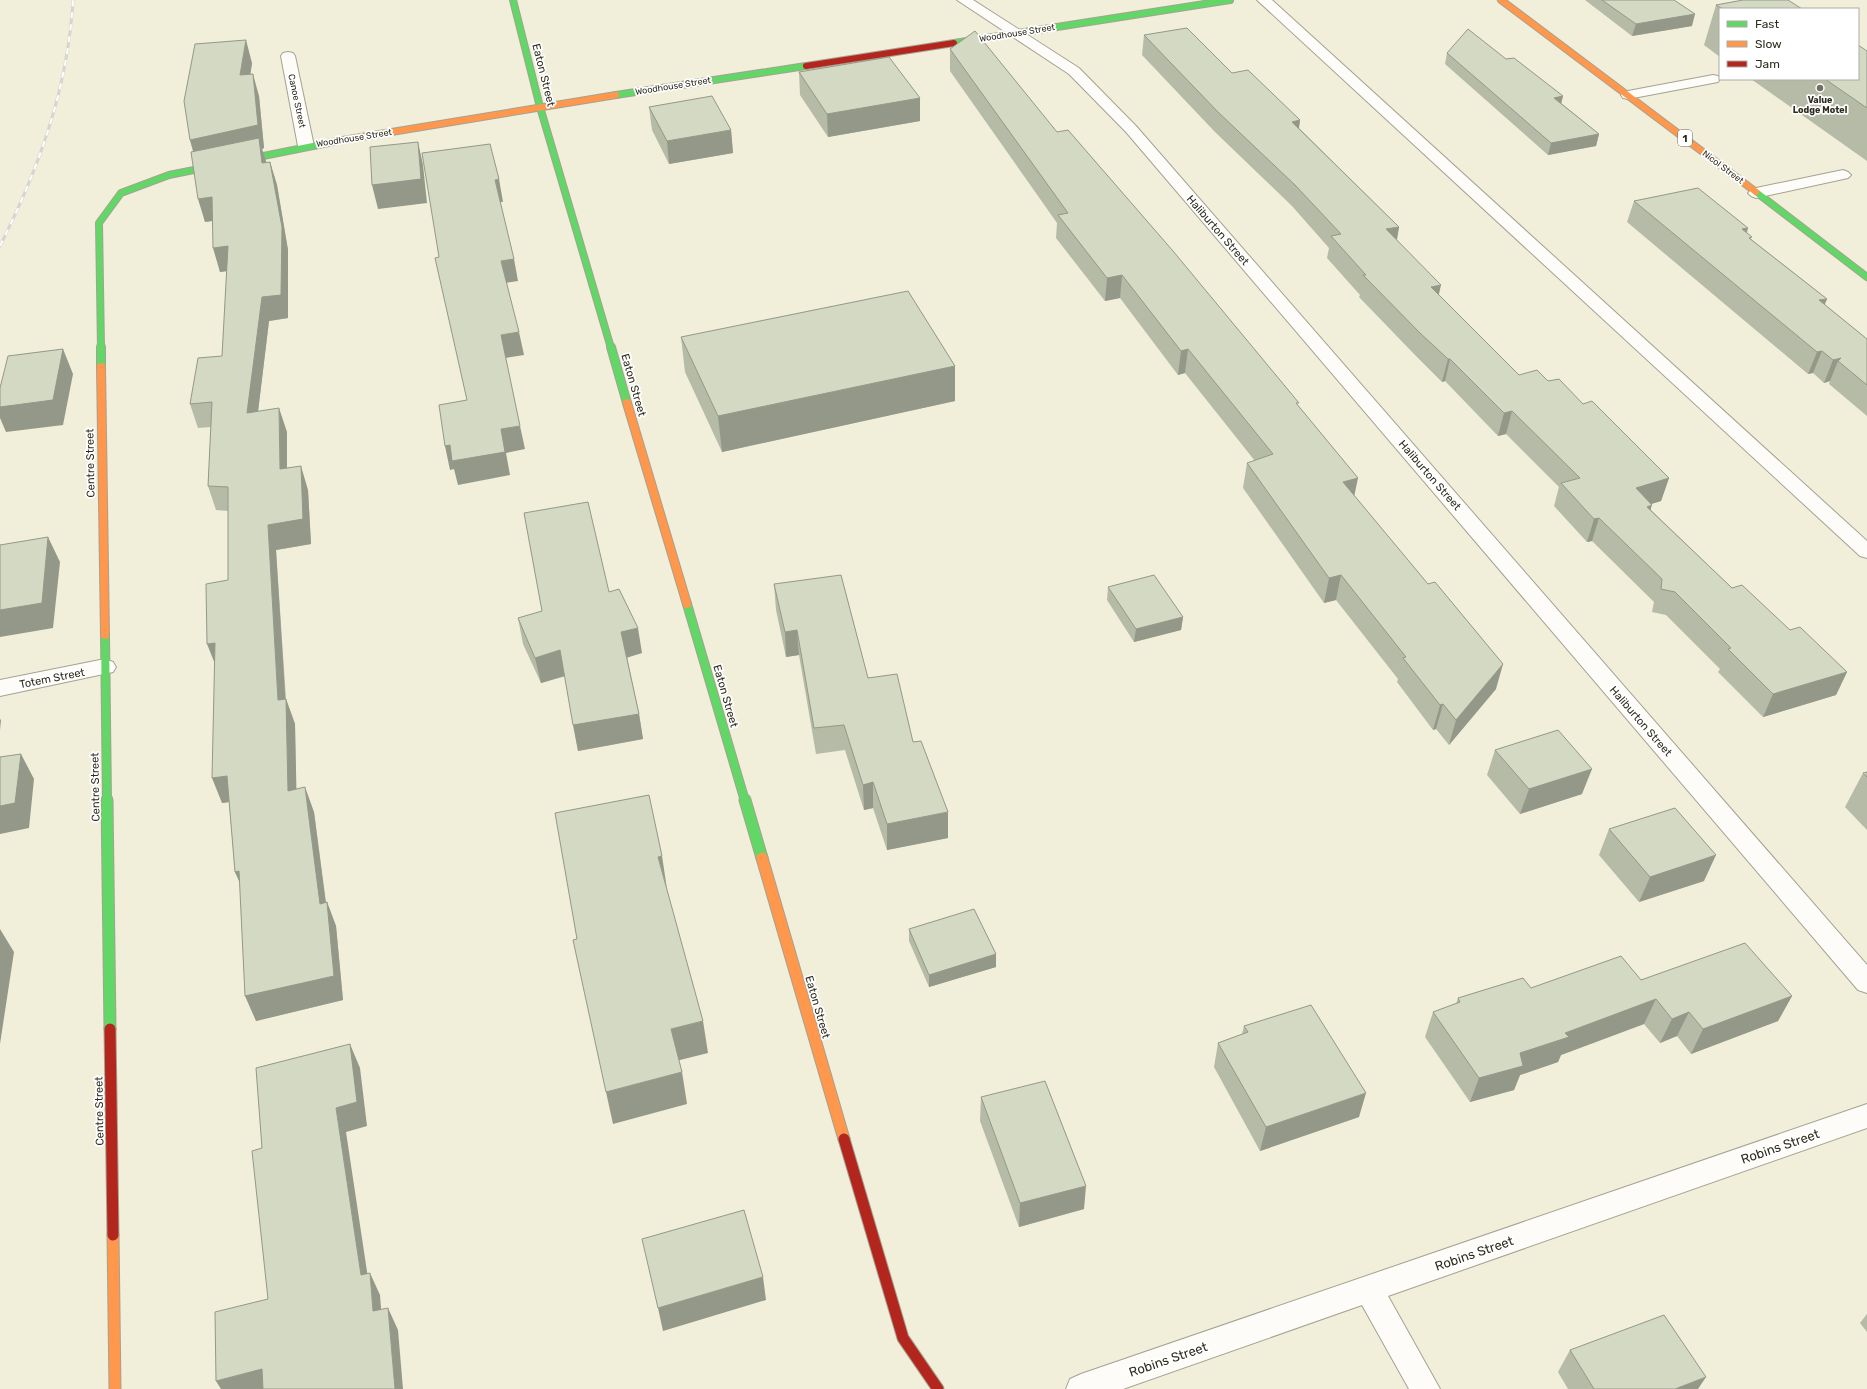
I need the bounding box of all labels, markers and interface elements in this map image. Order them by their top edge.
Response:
legend [1719,8,1859,80]
text: Fast [1755,17,1779,31]
street label: Woodhouse Street [978,22,1056,44]
text: Slow [1755,37,1782,51]
street label: Eaton Street [529,42,558,109]
text: Jam [1755,57,1780,71]
street label: Canoe Street [286,73,308,129]
street label: Woodhouse Street [634,75,712,97]
marker: Value Lodge Motel [1815,83,1825,93]
place label: Value Lodge Motel [1793,95,1848,116]
street label: Woodhouse Street [315,127,393,149]
road number: 1 [1678,130,1692,146]
street label: Nicol Street [1700,148,1746,186]
street label: Haliburton Street [1184,193,1252,268]
street label: Eaton Street [618,352,649,419]
street label: Centre Street [83,428,98,498]
street label: Haliburton Street [1396,438,1464,513]
street label: Eaton Street [710,663,741,730]
street label: Totem Street [18,666,87,691]
street label: Haliburton Street [1607,684,1675,759]
street label: Centre Street [88,752,103,822]
street label: Eaton Street [802,974,833,1041]
street label: Centre Street [92,1076,107,1146]
street label: Robins Street [1739,1126,1821,1167]
street label: Robins Street [1433,1233,1515,1274]
street label: Robins Street [1127,1339,1209,1380]

